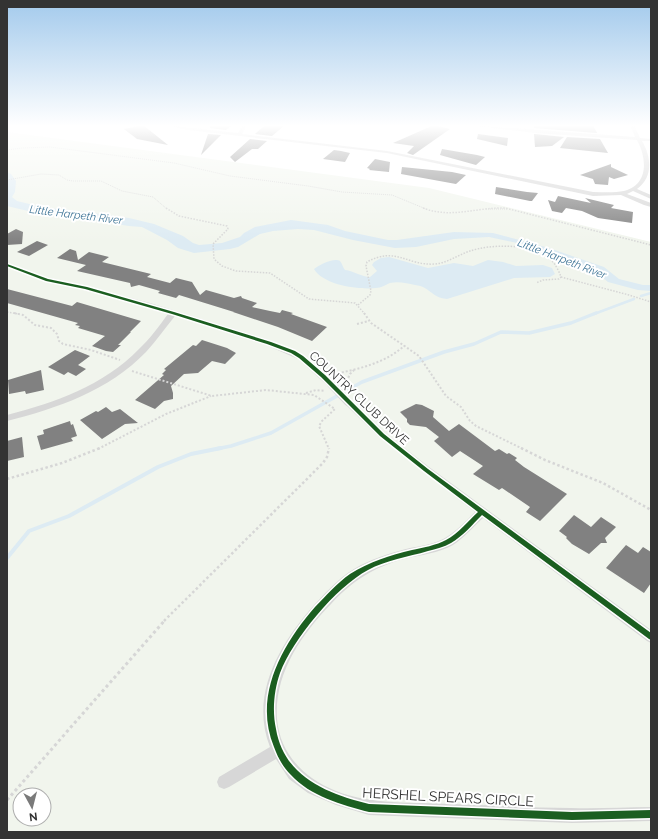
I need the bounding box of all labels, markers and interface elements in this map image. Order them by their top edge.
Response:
water label: Little Harpeth River [29,203,125,227]
water label: Little Harpeth River [516,236,609,282]
street label: COUNTRY CLUB DRIVE [306,348,412,448]
street label: HERSHEL SPEARS CIRCLE [362,785,534,809]
north arrow [12,787,52,827]
text: N [28,809,38,823]

